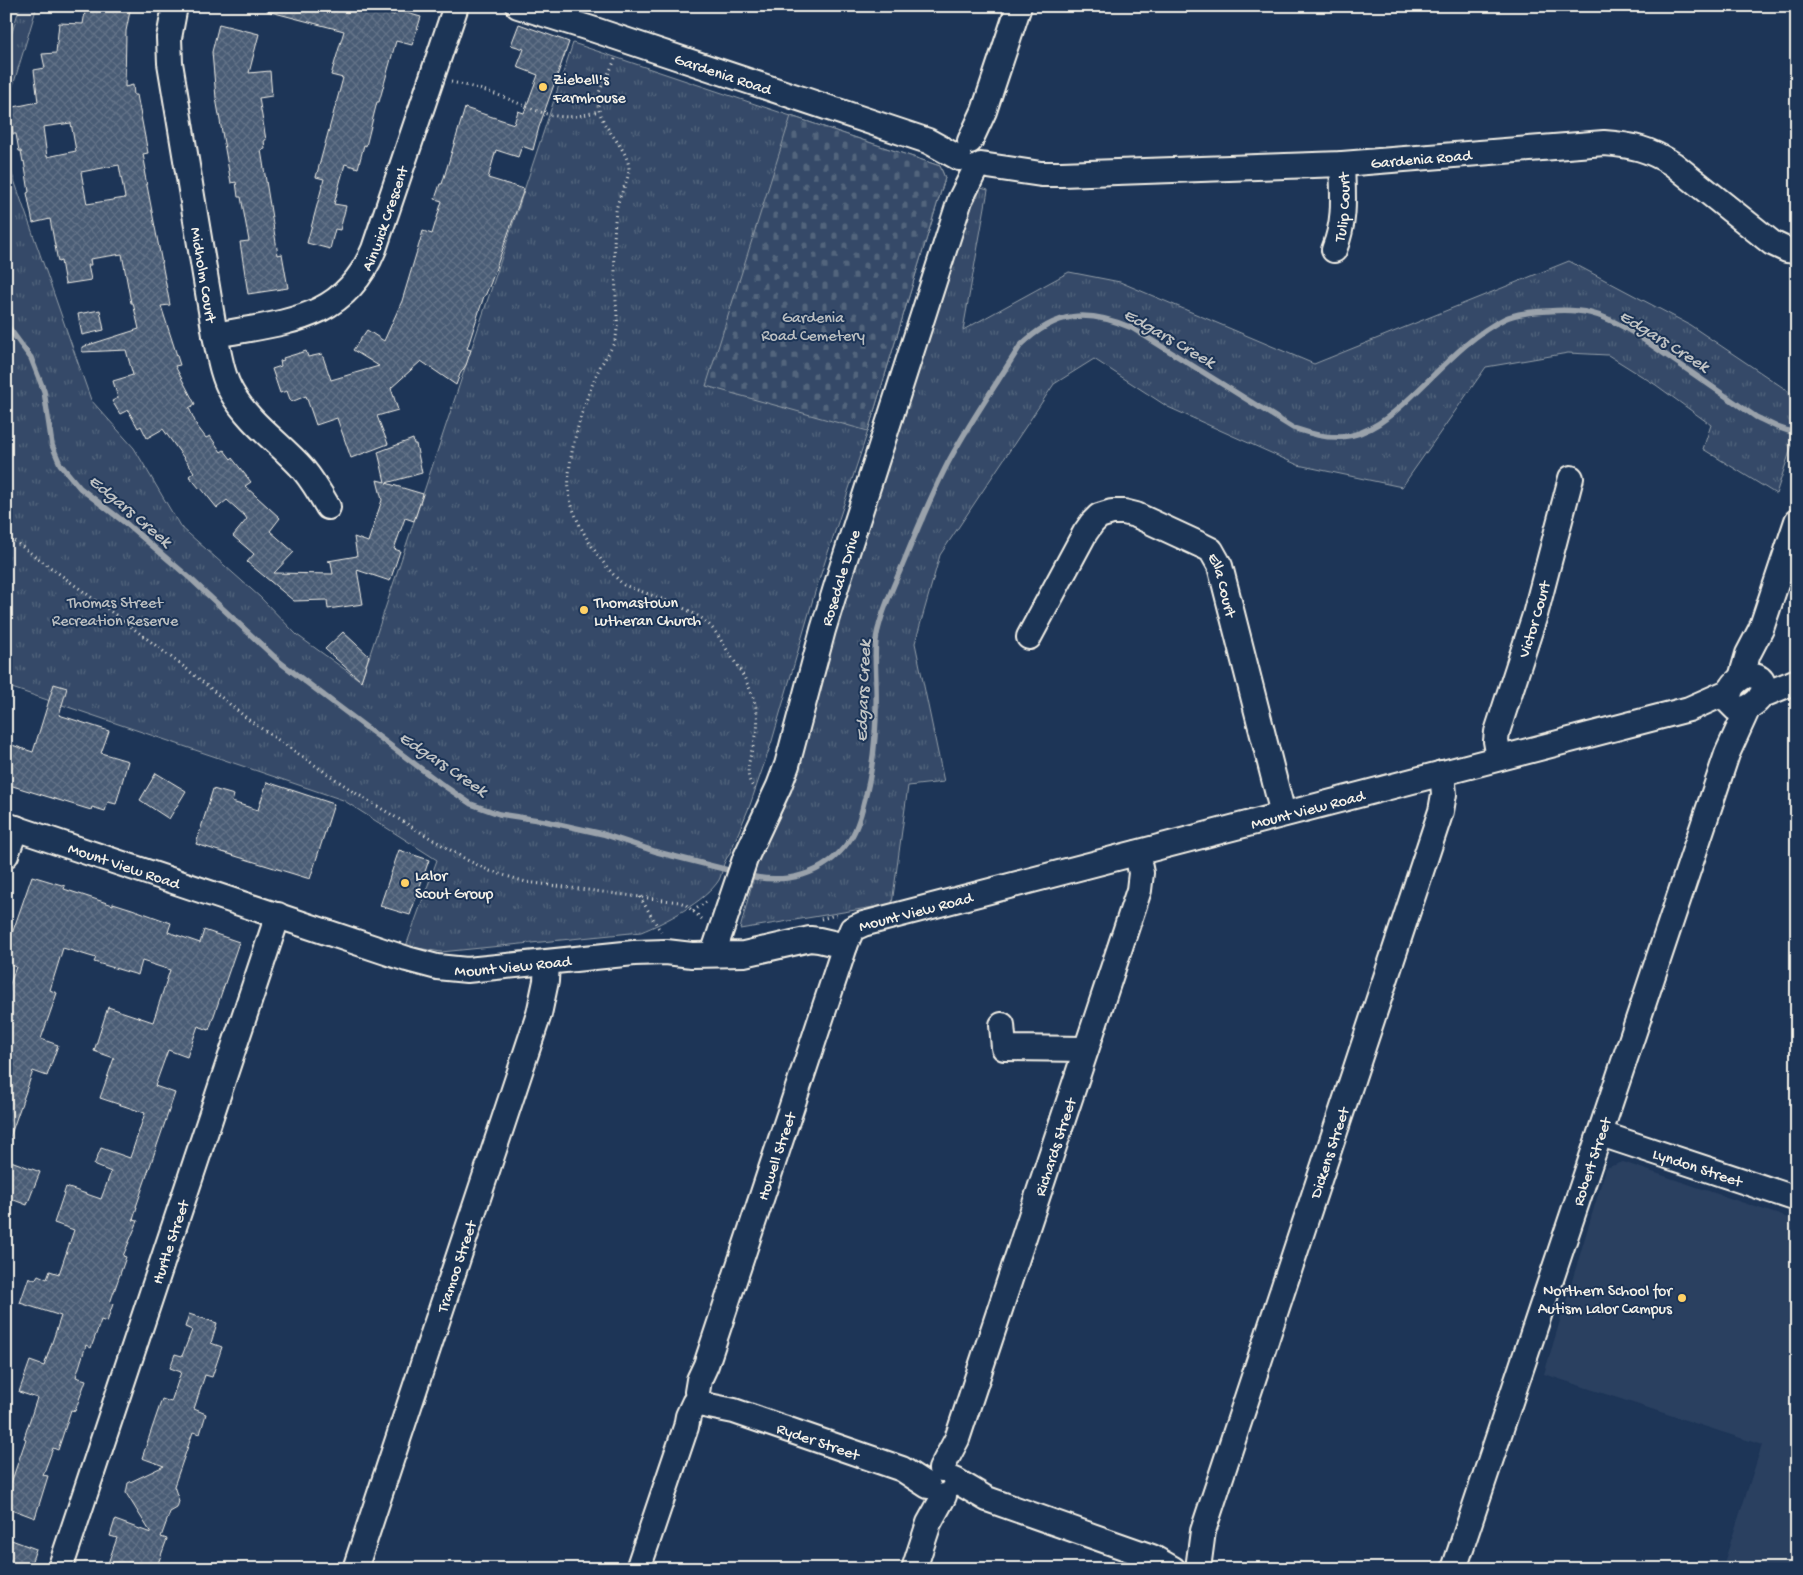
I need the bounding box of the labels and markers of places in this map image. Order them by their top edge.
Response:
place label: Ziebell's Farmhouse [552,72,626,109]
marker: Ziebell's Farmhouse [537,81,549,93]
place label: Thomastown Lutheran Church [593,595,702,632]
marker: Thomastown Lutheran Church [578,604,590,616]
place label: Lalor Scout Group [415,868,494,905]
marker: Lalor Scout Group [399,877,411,889]
place label: Northern School for Autism Lalor Campus [1538,1283,1673,1320]
marker: Northern School for Autism Lalor Campus [1676,1292,1688,1304]

